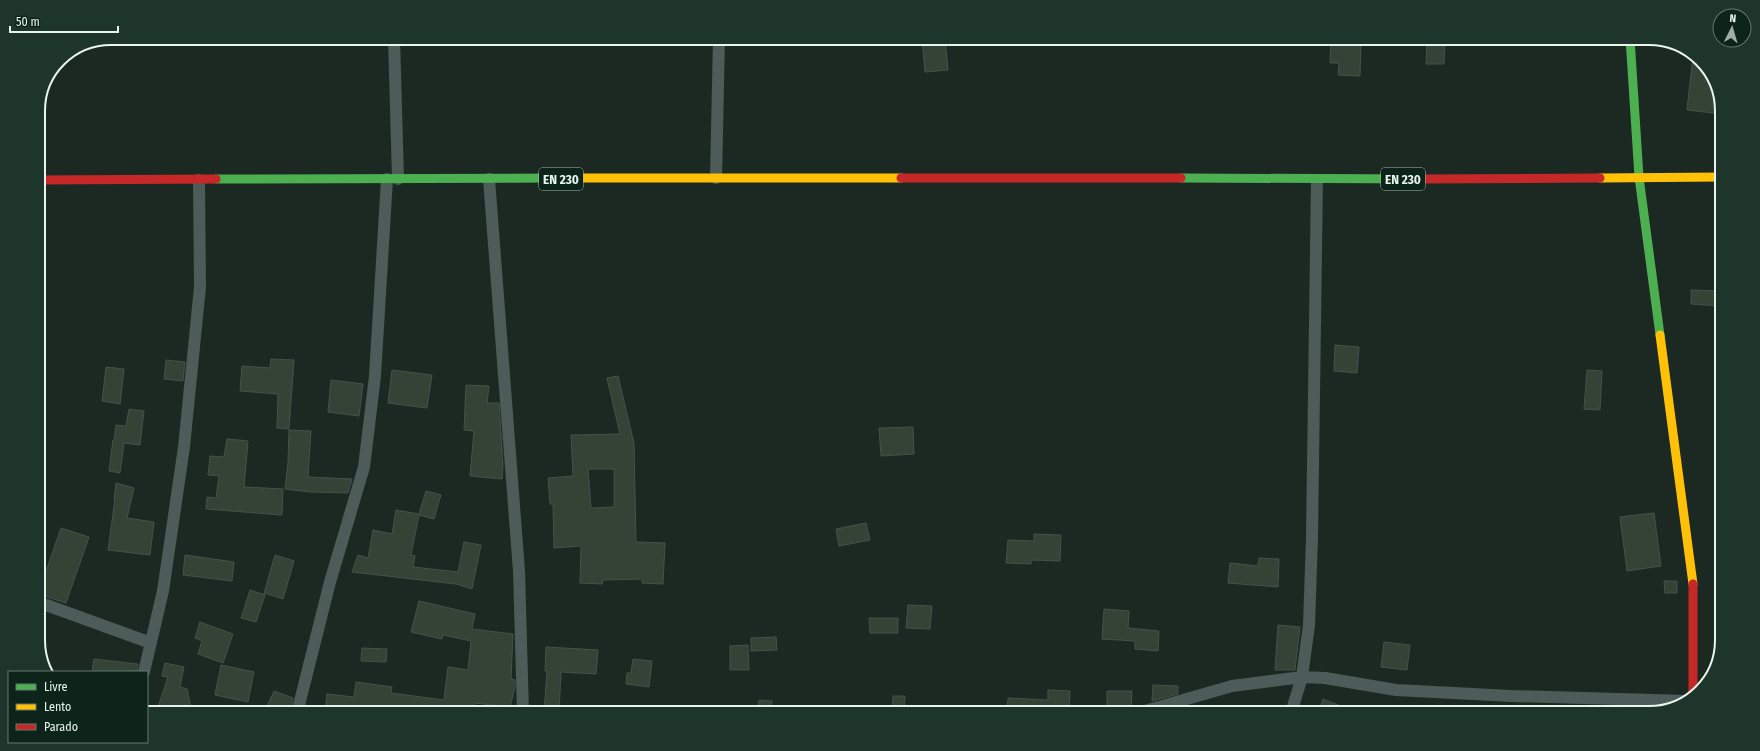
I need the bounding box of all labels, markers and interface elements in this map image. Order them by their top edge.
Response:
scale bar [10,8,118,34]
north arrow [1712,8,1752,48]
text: N [1729,12,1737,25]
text: 50 m [16,15,40,29]
road number: EN 230 [539,168,583,190]
road number: EN 230 [1381,168,1425,190]
legend [8,671,148,743]
text: Livre [44,680,68,694]
text: Lento [44,700,71,714]
text: Parado [44,720,78,734]

